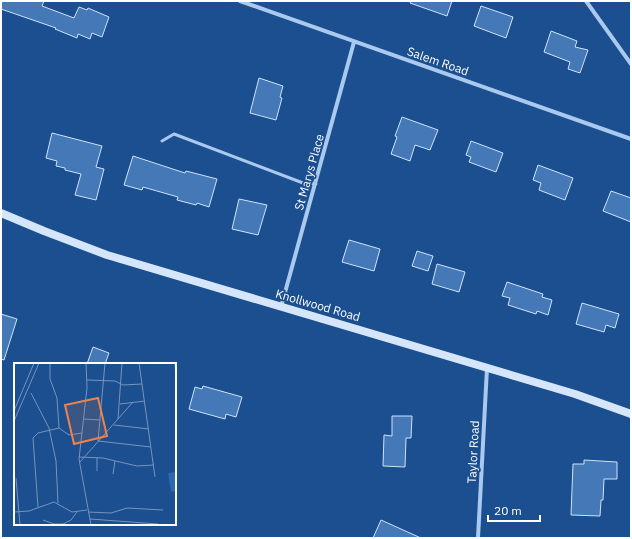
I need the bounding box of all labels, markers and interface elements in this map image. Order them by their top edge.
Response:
street label: Salem Road [405,43,471,79]
street label: St Marys Place [291,132,327,212]
street label: Knollwood Road [274,286,362,324]
inset map [14,363,176,525]
street label: Taylor Road [464,420,482,484]
scale bar [488,497,540,523]
text: 20 m [494,503,522,518]

